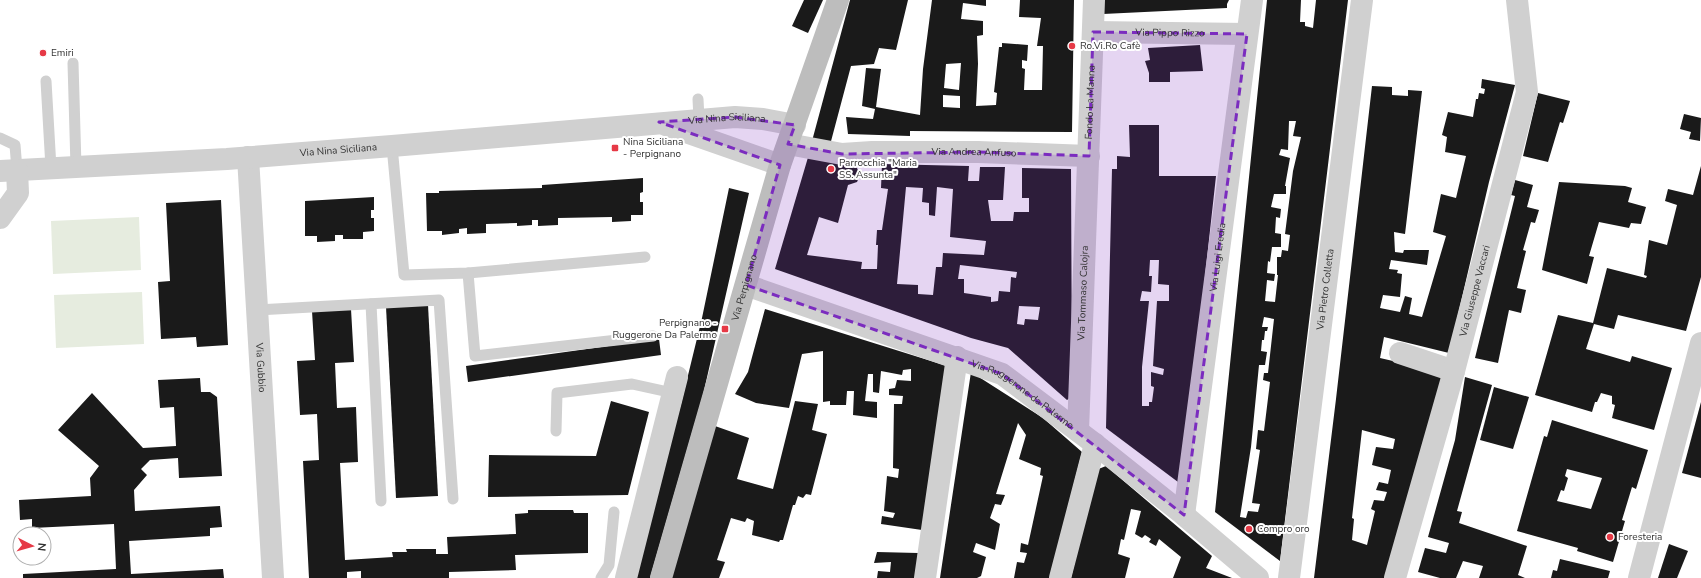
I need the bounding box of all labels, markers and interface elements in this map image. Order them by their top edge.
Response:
street label: Via Pippo Rizzo [1134,26,1205,40]
place label: Ro.Vi.Ro Cafè [1080,39,1140,53]
marker: Ro.Vi.Ro Cafè [1067,41,1077,51]
place label: Emiri [51,46,74,60]
marker: Emiri [38,48,48,58]
street label: Fondo La Manna [1082,65,1099,140]
street label: Via Nina Siciliana [687,110,766,128]
place label: Nina Siciliana - Perpignano [623,135,683,161]
street label: Via Nina Siciliana [298,140,378,160]
marker: Nina Siciliana - Perpignano [610,143,620,153]
street label: Via Andrea Anfuso [931,145,1017,160]
place label: Parrocchia "Maria SS. Assunta" [839,156,917,182]
marker: Parrocchia "Maria SS. Assunta" [826,164,836,174]
street label: Via Luigi Eredia [1206,222,1230,294]
street label: Via Giuseppe Vaccari [1456,244,1494,339]
street label: Via Tommaso Calojra [1074,245,1092,342]
street label: Via Pietro Colletta [1313,248,1338,332]
street label: Via Perpignano [728,253,761,324]
place label: Perpignano - Ruggerone Da Palermo [612,316,717,342]
marker: Perpignano - Ruggerone Da Palermo [720,324,730,334]
street label: Via Gubbio [252,341,269,393]
street label: Via Ruggerone da Palermo [968,356,1077,433]
place label: Compro oro [1257,522,1310,536]
marker: Compro oro [1244,524,1254,534]
north arrow [12,526,52,566]
place label: Foresteria [1618,530,1662,544]
marker: Foresteria [1605,532,1615,542]
text: N [34,542,49,552]

